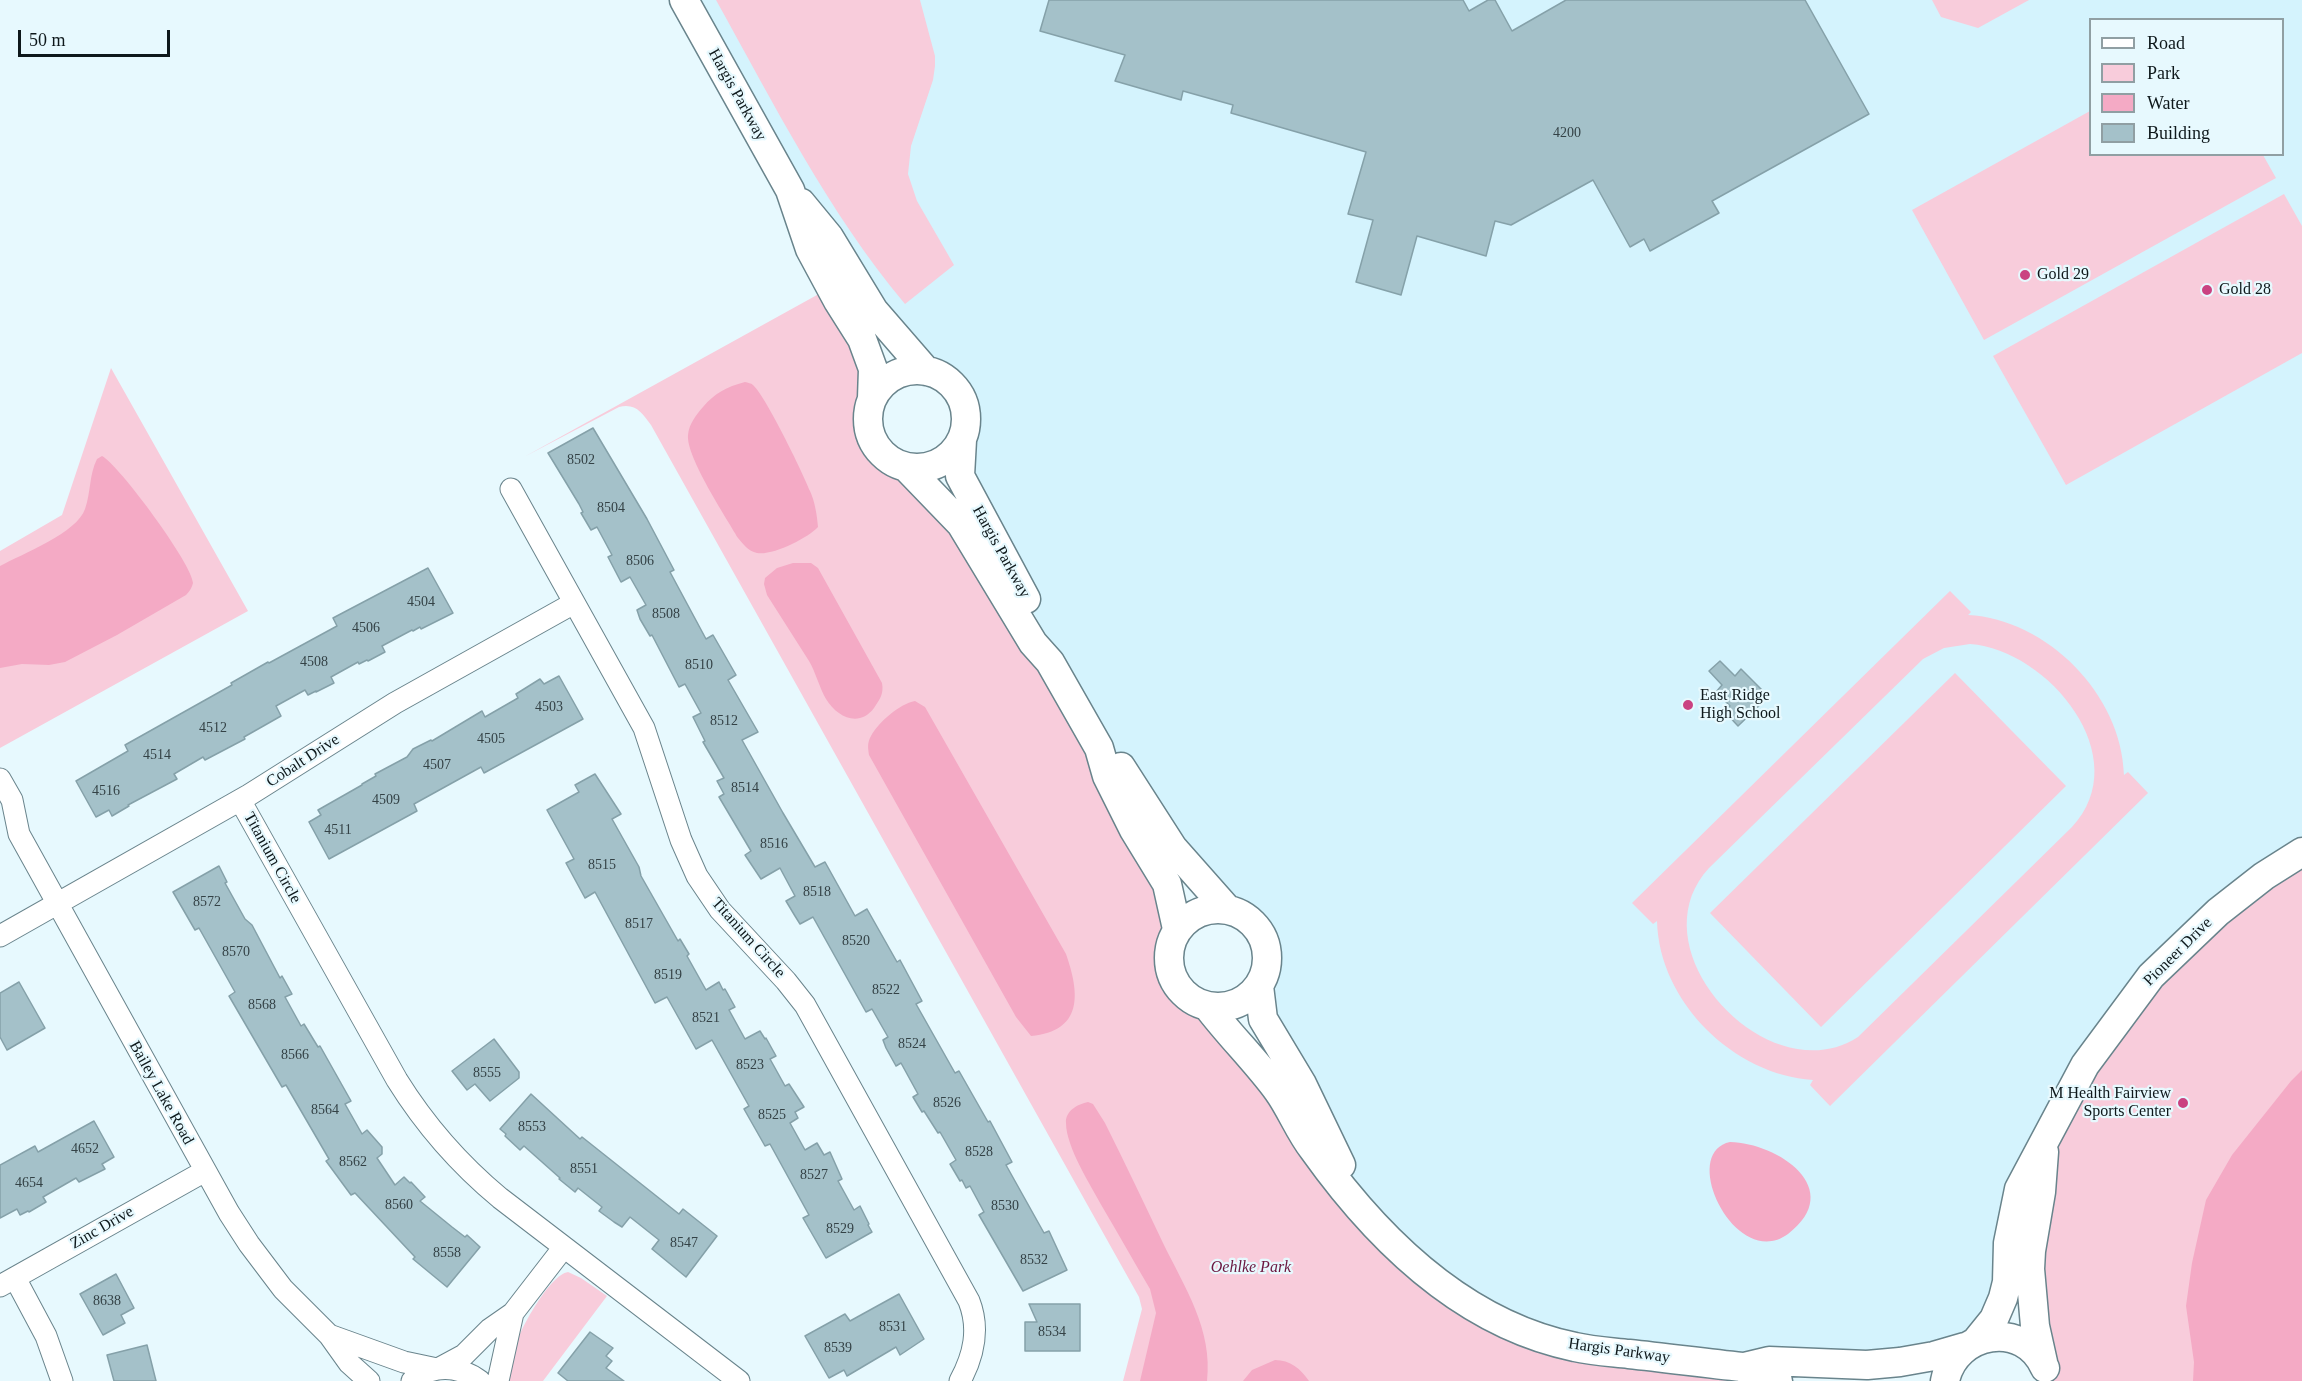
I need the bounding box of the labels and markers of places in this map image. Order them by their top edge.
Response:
place label: Gold 29 [2037,265,2089,285]
marker: Gold 29 [2018,268,2032,282]
place label: Gold 28 [2219,280,2271,300]
marker: Gold 28 [2200,283,2214,297]
place label: East Ridge High School [1700,686,1780,724]
marker: East Ridge High School [1681,698,1695,712]
place label: M Health Fairview Sports Center [2049,1084,2171,1122]
marker: M Health Fairview Sports Center [2176,1096,2190,1110]

